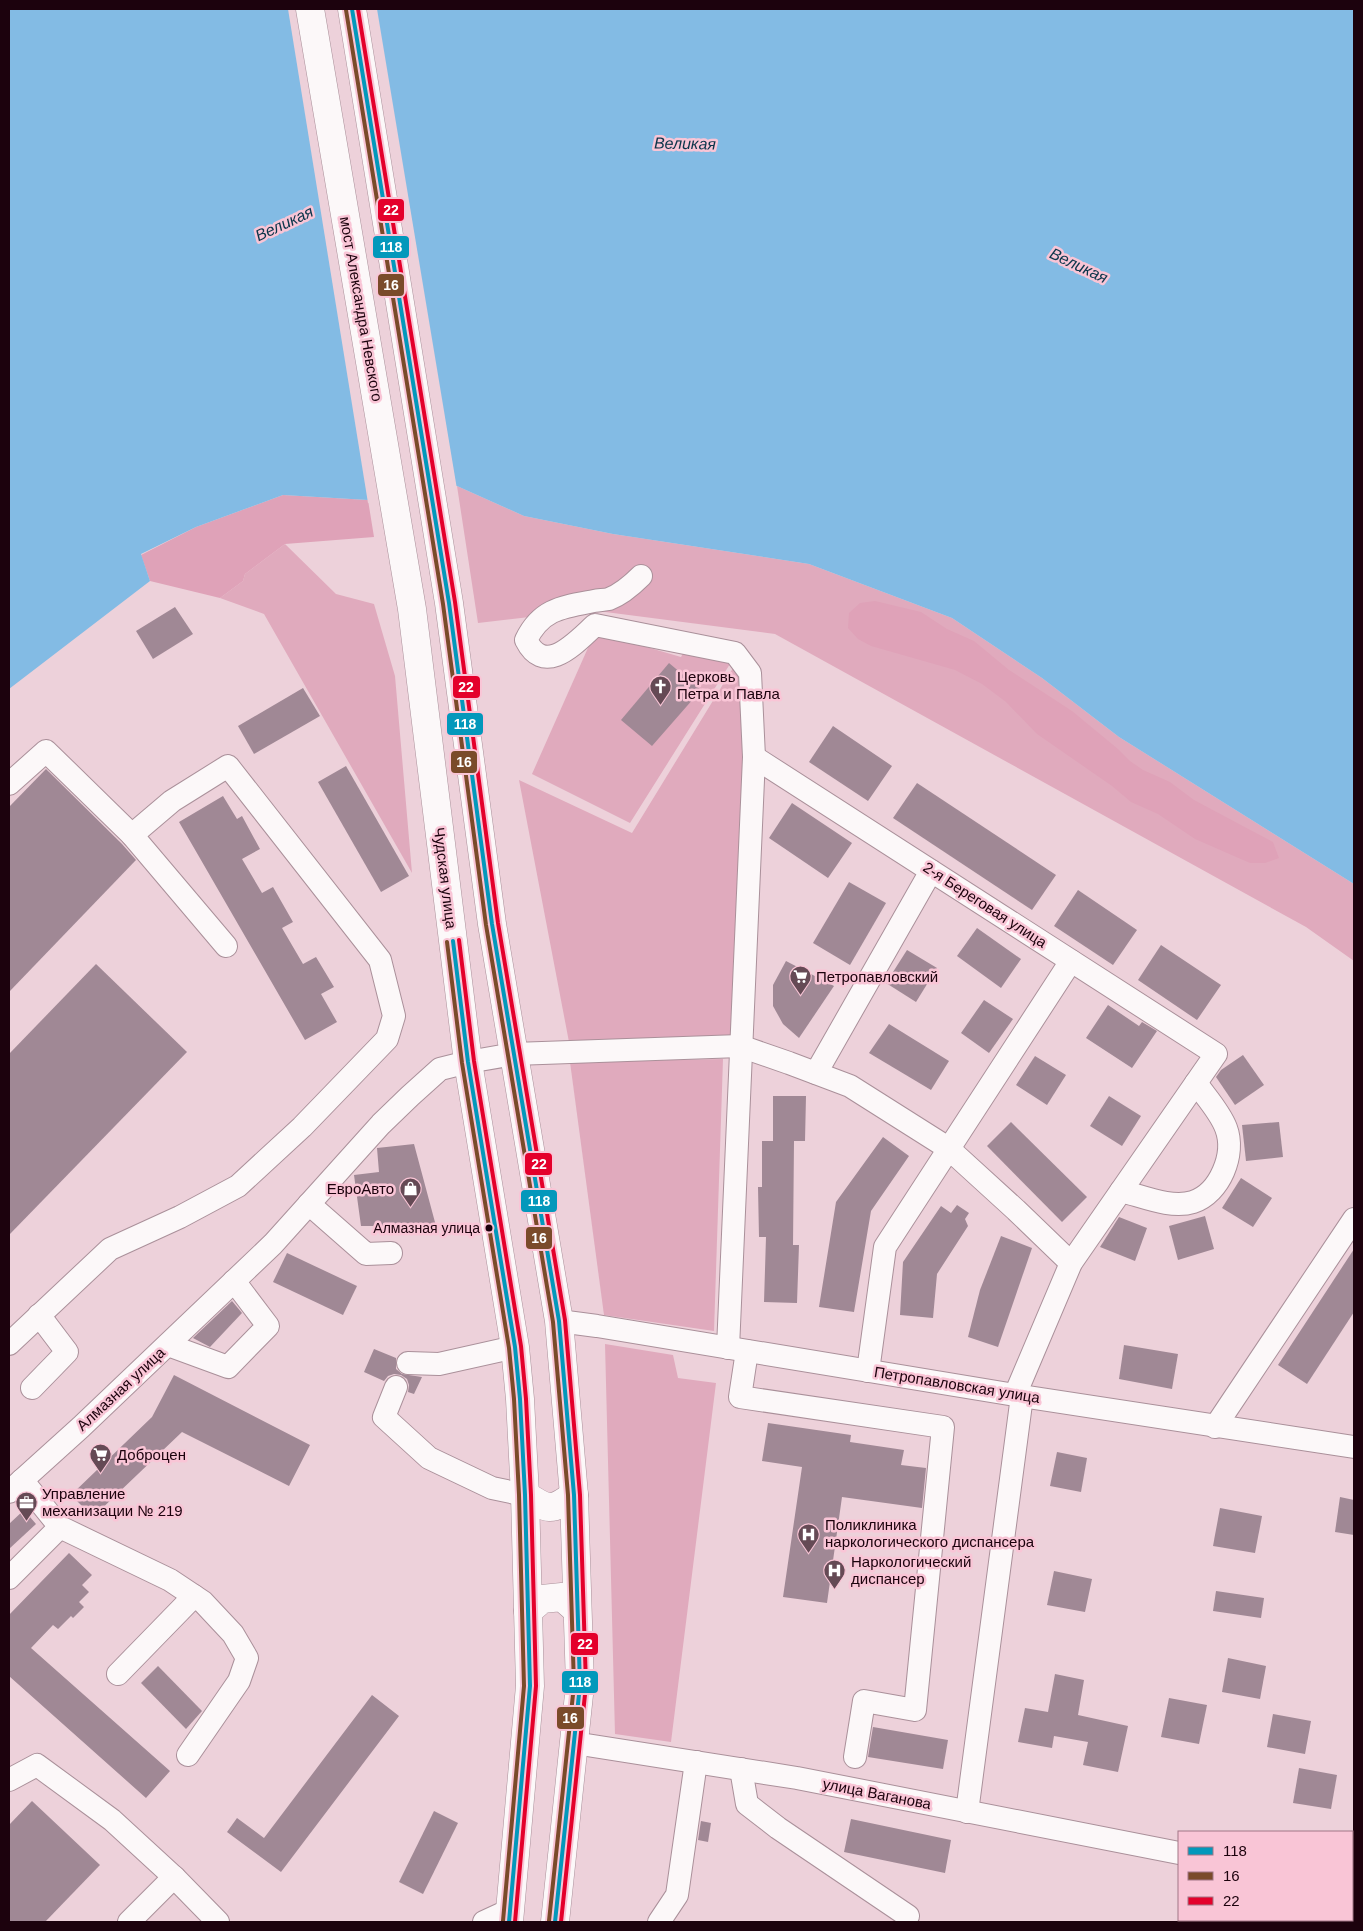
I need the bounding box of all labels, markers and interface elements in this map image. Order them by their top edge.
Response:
water label: Великая [654,134,717,153]
line badge: 22 [377,198,405,222]
water label: Великая [253,202,316,244]
text: 22 [383,202,399,218]
street label: мост Александра Невского [337,215,386,403]
line badge: 118 [372,235,410,259]
text: 118 [380,239,403,255]
water label: Великая [1047,245,1111,286]
line badge: 16 [377,273,405,297]
text: 16 [383,277,399,293]
place label: Церковь Петра и Павла [677,668,780,702]
church icon: Церковь Петра и Павла [649,674,673,705]
line badge: 22 [452,675,481,699]
text: 22 [458,679,474,695]
line badge: 118 [446,712,484,736]
text: 118 [454,716,477,732]
line badge: 16 [450,750,478,774]
text: 16 [456,754,472,770]
street label: Чудская улица [431,826,460,930]
street label: 2-я Береговая улица [920,858,1051,951]
supermarket icon: Петропавловский [788,965,812,996]
place label: Петропавловский [816,968,938,985]
line badge: 22 [524,1152,553,1176]
text: 22 [531,1156,547,1172]
shop icon: ЕвроАвто [398,1177,422,1208]
place label: ЕвроАвто [327,1180,394,1197]
line badge: 118 [520,1189,558,1213]
text: 118 [528,1193,551,1209]
place label: Алмазная улица [373,1220,480,1236]
marker: Алмазная улица [484,1223,494,1233]
line badge: 16 [525,1226,553,1250]
text: 16 [531,1230,547,1246]
street label: Алмазная улица [73,1343,169,1434]
street label: Петропавловская улица [873,1363,1042,1406]
supermarket icon: Доброцен [89,1443,113,1474]
place label: Доброцен [117,1446,186,1463]
place label: Управление механизации № 219 [42,1485,183,1519]
office icon: Управление механизации № 219 [14,1491,38,1522]
place label: Поликлиника наркологического диспансера [825,1516,1035,1550]
hospital icon: Поликлиника наркологического диспансера [797,1522,821,1553]
place label: Наркологический диспансер [851,1553,971,1587]
hospital icon: Наркологический диспансер [823,1559,847,1590]
line badge: 22 [570,1632,599,1656]
text: 22 [577,1636,593,1652]
line badge: 118 [561,1670,599,1694]
text: 118 [569,1674,592,1690]
line badge: 16 [556,1706,585,1730]
text: 16 [562,1710,578,1726]
street label: улица Ваганова [821,1775,933,1812]
legend [1178,1831,1353,1921]
text: 118 [1223,1842,1247,1859]
text: 16 [1223,1867,1240,1884]
text: 22 [1223,1892,1240,1909]

